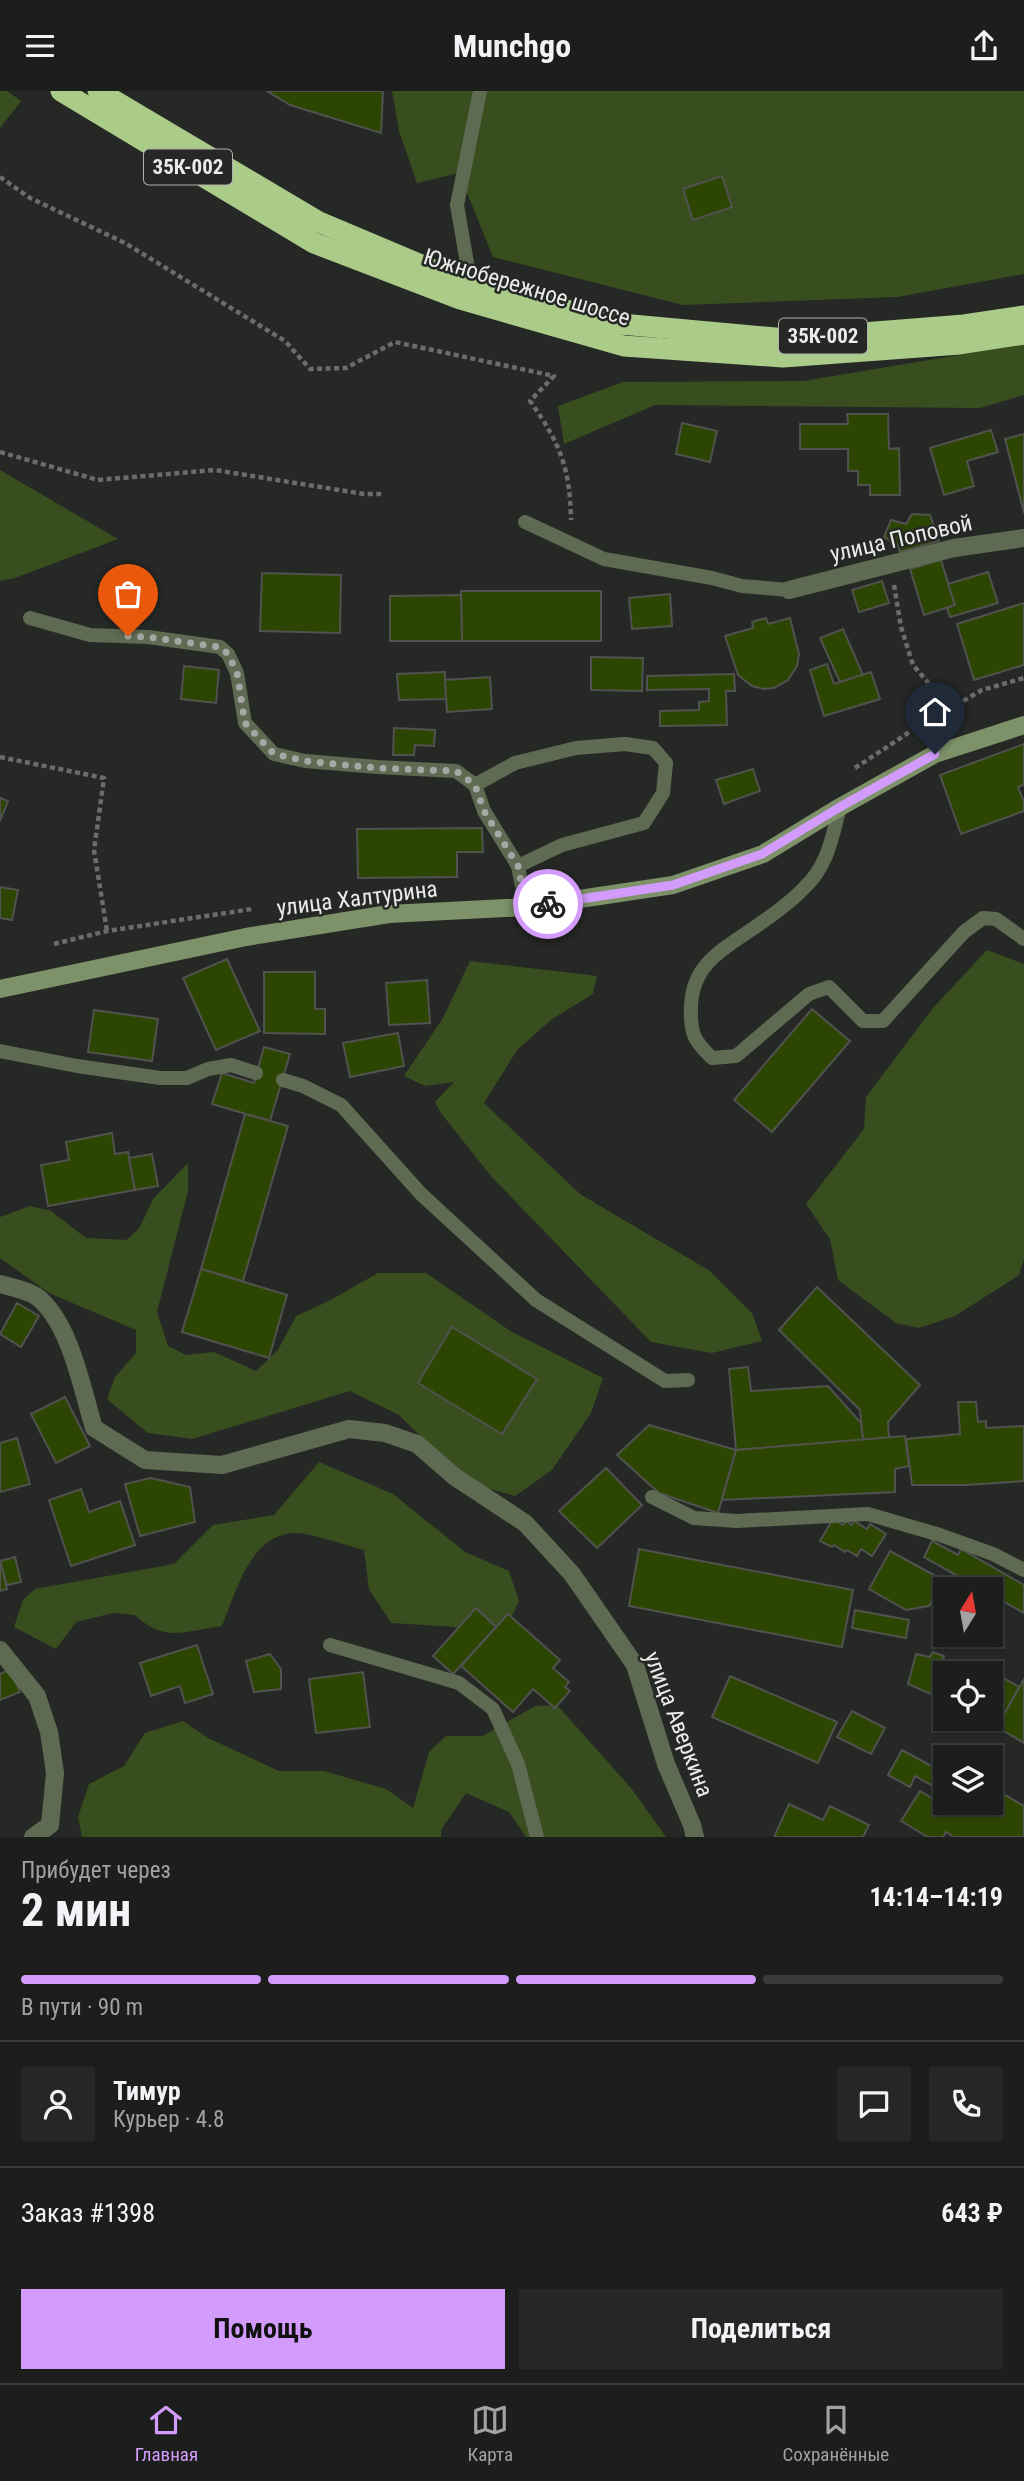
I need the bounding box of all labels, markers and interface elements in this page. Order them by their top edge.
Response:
icon: menu [21,27,59,65]
text: Munchgo [453,27,571,65]
icon: share [965,27,1003,65]
road number: 35К-002 [144,149,232,185]
street label: Южнобережное шоссе [420,243,633,332]
road number: 35К-002 [779,319,867,353]
street label: улица Поповой [828,509,975,568]
pin [98,564,158,636]
icon: bag [109,575,147,613]
pin [905,682,965,754]
icon: home [916,693,954,731]
courier [513,869,583,939]
street label: улица Халтурина [275,875,439,922]
icon: bike [529,885,567,923]
north arrow [933,1577,1003,1647]
map controls [933,1577,1003,1815]
street label: улица Аверкина [638,1648,719,1801]
button: locate [933,1661,1003,1731]
button: layers [933,1745,1003,1815]
text: Прибудет через [21,1857,171,1884]
text: 14:14–14:19 [869,1882,1003,1912]
text: 2 мин [21,1883,131,1937]
text: В пути · 90 m [21,1994,143,2021]
button: person [21,2067,95,2141]
button: chat [837,2067,911,2141]
button: phone [929,2067,1003,2141]
text: Тимур [113,2076,181,2106]
text: Курьер · 4.8 [113,2106,224,2133]
text: Заказ #1398 [21,2198,155,2228]
text: 643 ₽ [941,2198,1003,2228]
button: Помощь [21,2289,505,2369]
button: Поделиться [519,2289,1003,2369]
tab: Главная [135,2401,198,2466]
tab: Карта [468,2401,513,2466]
tab: Сохранённые [783,2401,889,2466]

